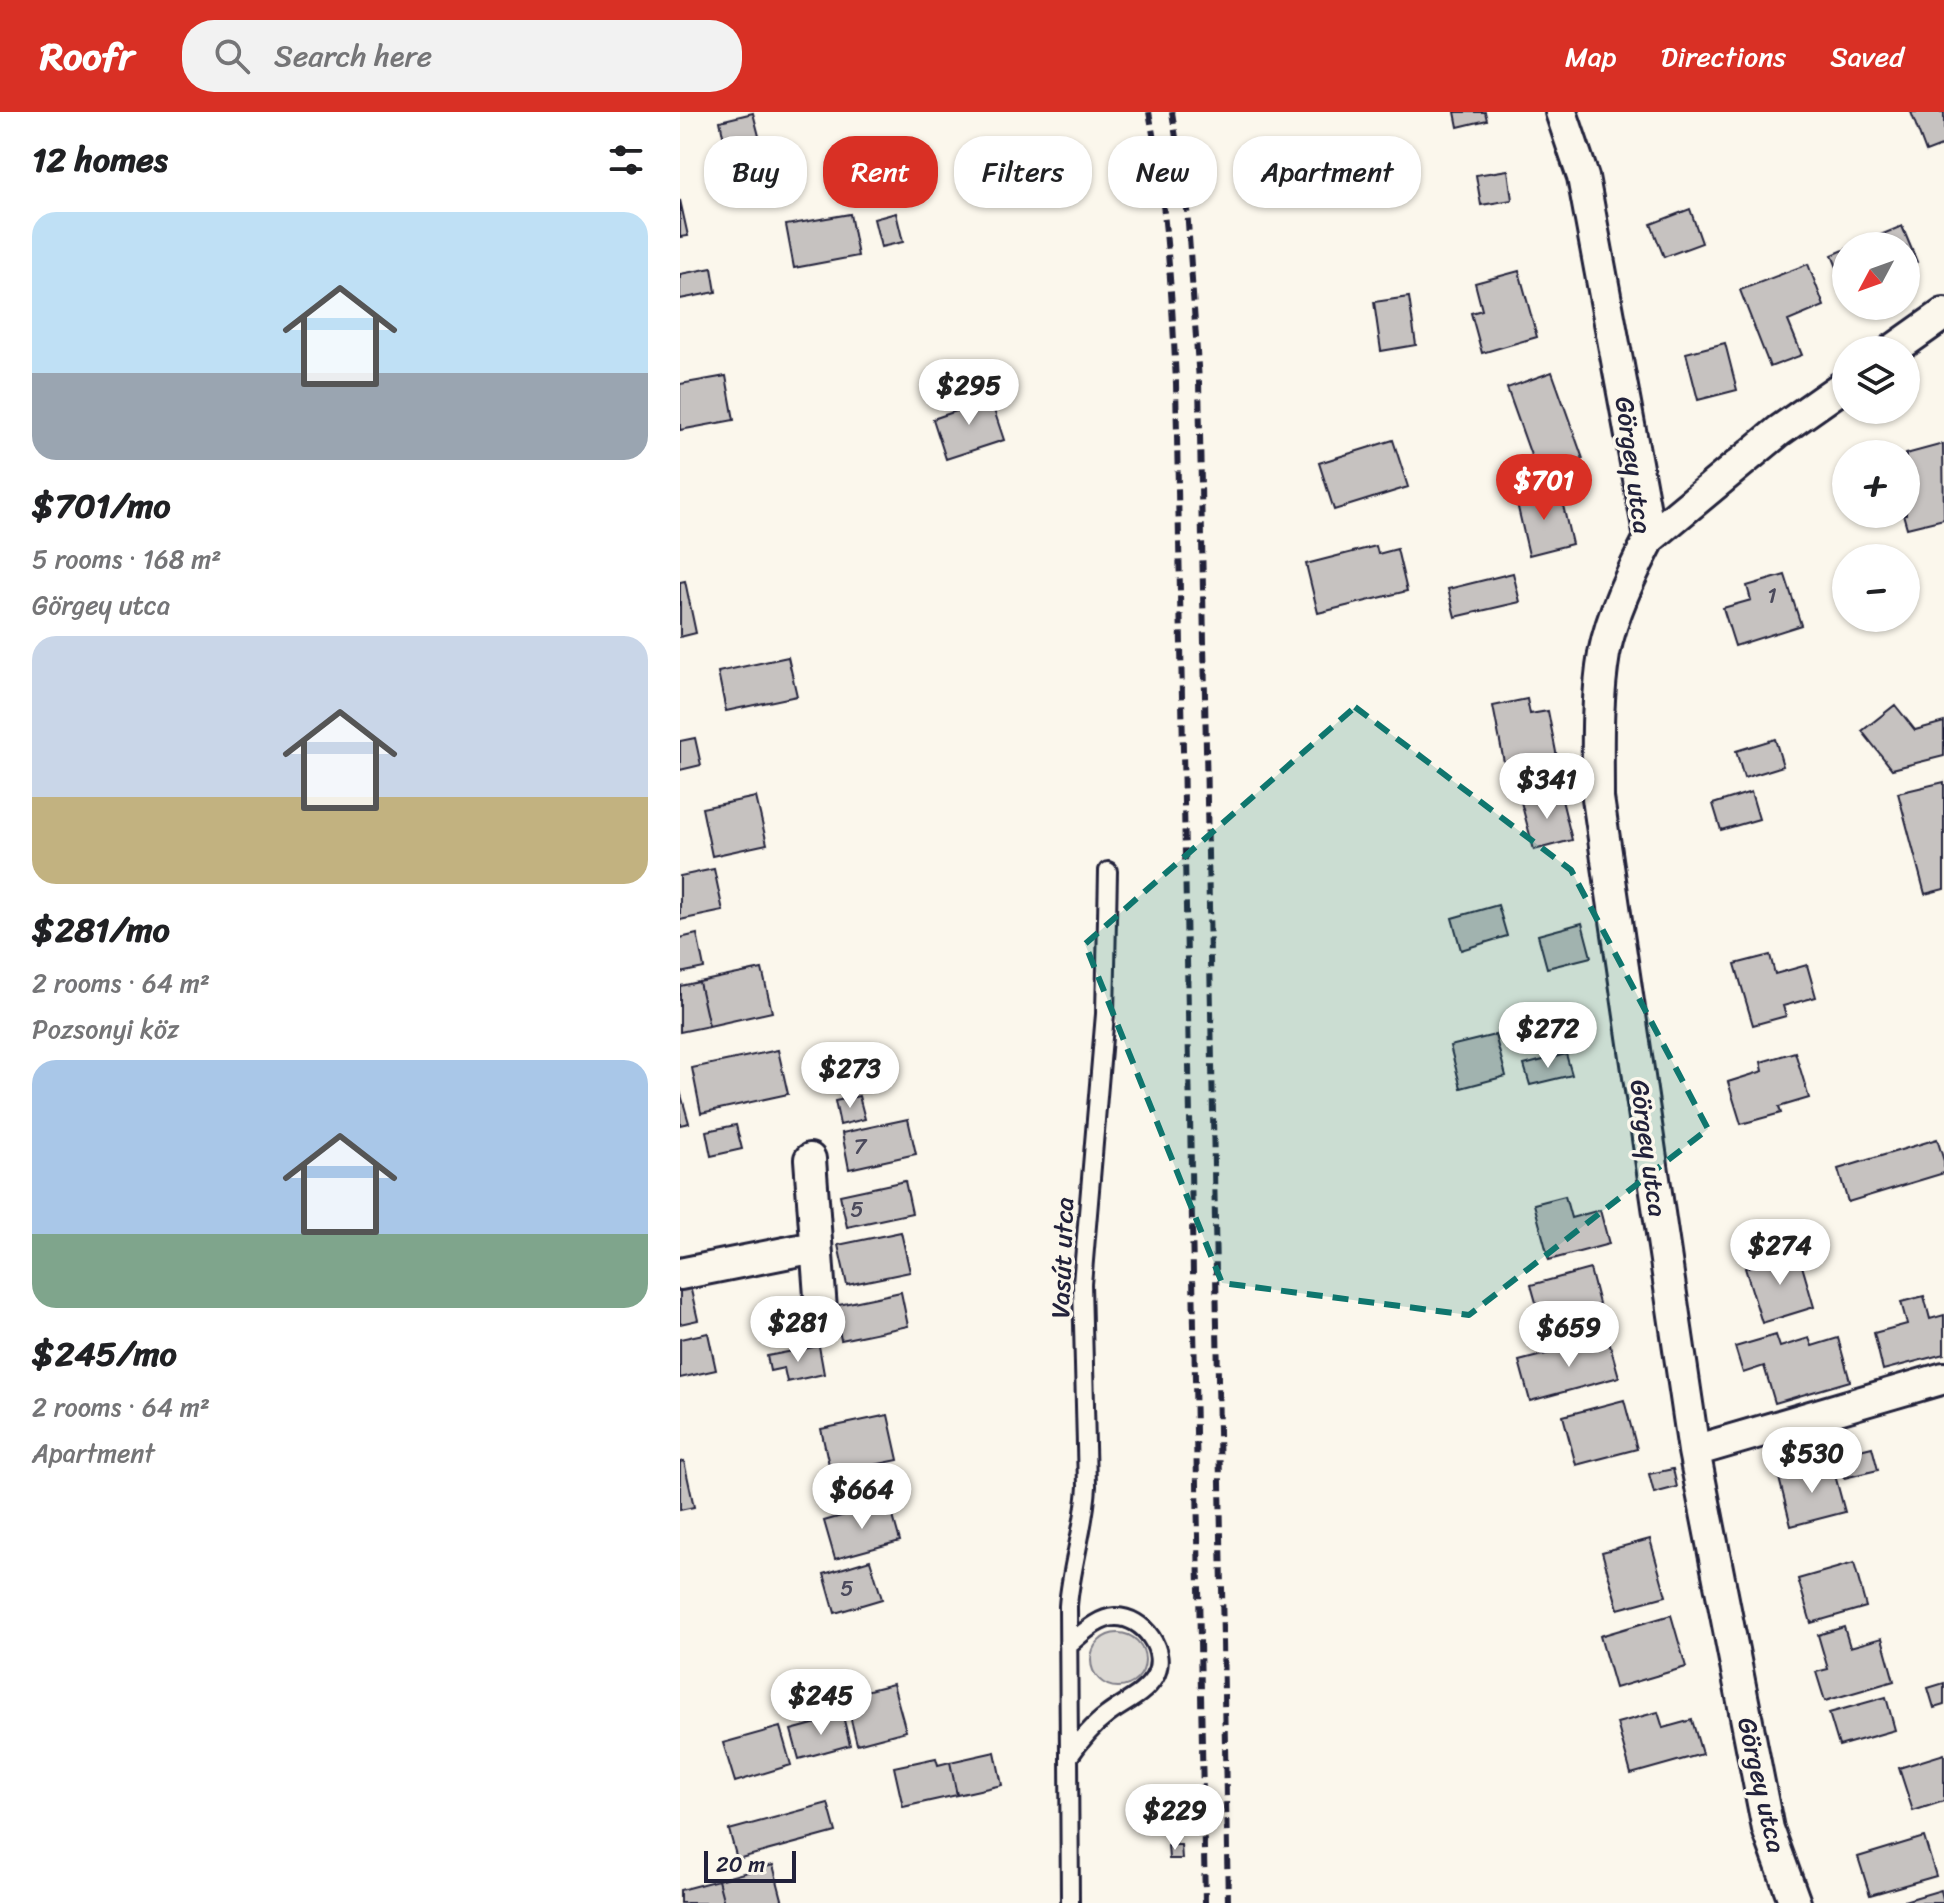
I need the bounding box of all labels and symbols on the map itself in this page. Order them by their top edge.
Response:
north arrow [1832,232,1920,320]
pin: $295 [922,359,1016,427]
street label: Görgey utca [1602,393,1666,537]
pin: $701 [1497,454,1591,522]
house number: 1 [1767,576,1777,615]
pin: $341 [1500,753,1594,821]
pin: $272 [1501,1002,1595,1070]
pin: $273 [803,1042,897,1110]
street label: Görgey utca [1617,1076,1681,1220]
house number: 7 [854,1127,868,1166]
house number: 5 [850,1190,864,1229]
street label: Vasút utca [1037,1197,1087,1319]
pin: $274 [1733,1219,1827,1287]
pin: $281 [751,1296,845,1364]
pin: $659 [1522,1301,1616,1369]
pin: $530 [1765,1427,1859,1495]
pin: $664 [815,1463,909,1531]
house number: 5 [840,1569,854,1608]
pin: $245 [774,1669,868,1737]
street label: Görgey utca [1724,1713,1800,1857]
pin: $229 [1128,1784,1222,1852]
scale bar [704,1847,796,1883]

